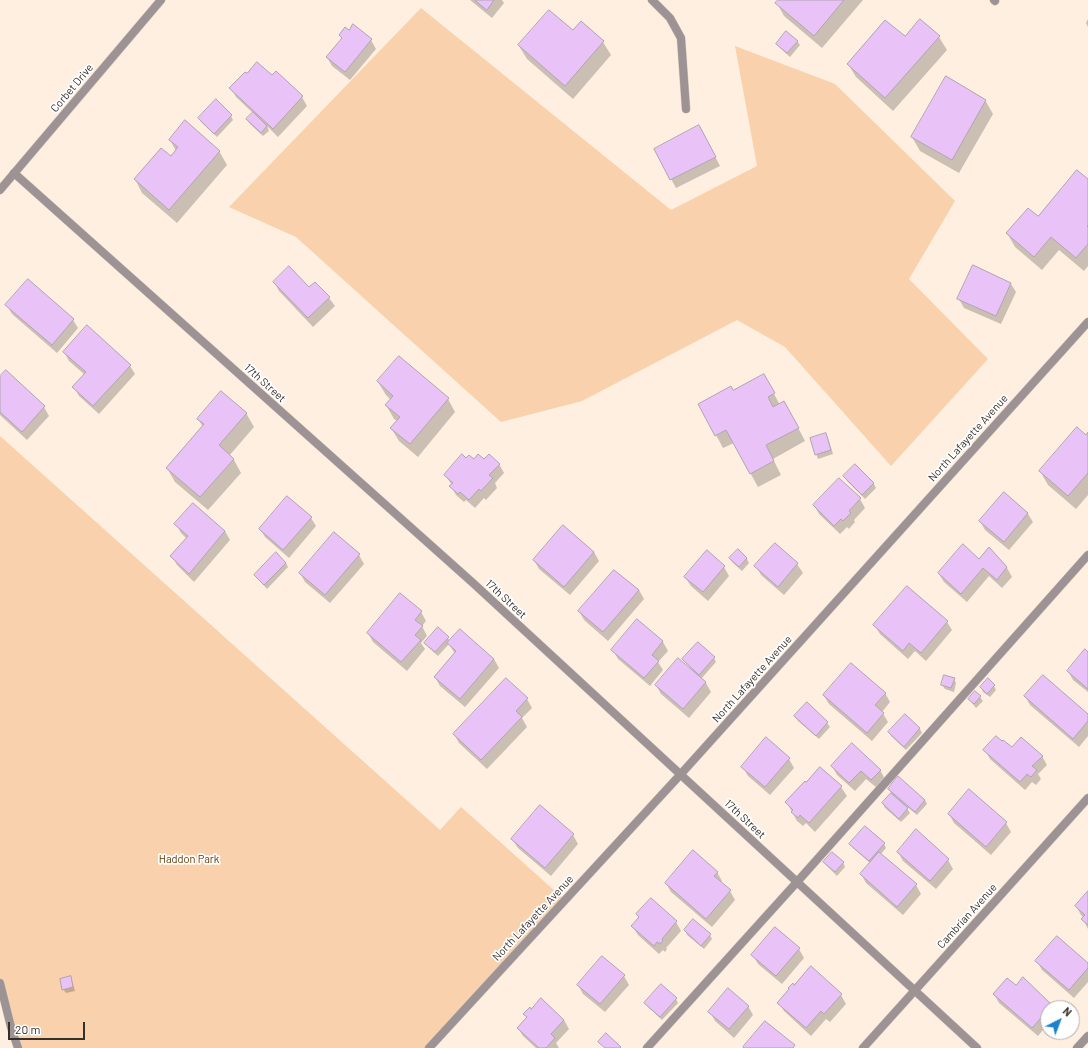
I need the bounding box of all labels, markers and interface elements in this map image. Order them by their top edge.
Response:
street label: Corbet Drive [48,61,96,115]
street label: 17th Street [242,361,288,405]
street label: North Lafayette Avenue [926,392,1010,484]
street label: 17th Street [483,577,529,621]
street label: North Lafayette Avenue [710,633,794,725]
street label: 17th Street [722,797,768,841]
park label: Haddon Park [159,852,219,866]
street label: North Lafayette Avenue [490,872,576,964]
street label: Cambrian Avenue [934,881,1000,951]
north arrow [1040,1000,1080,1040]
text: N [1061,1004,1075,1019]
scale bar [10,1014,87,1040]
text: 20 m [15,1022,41,1036]

